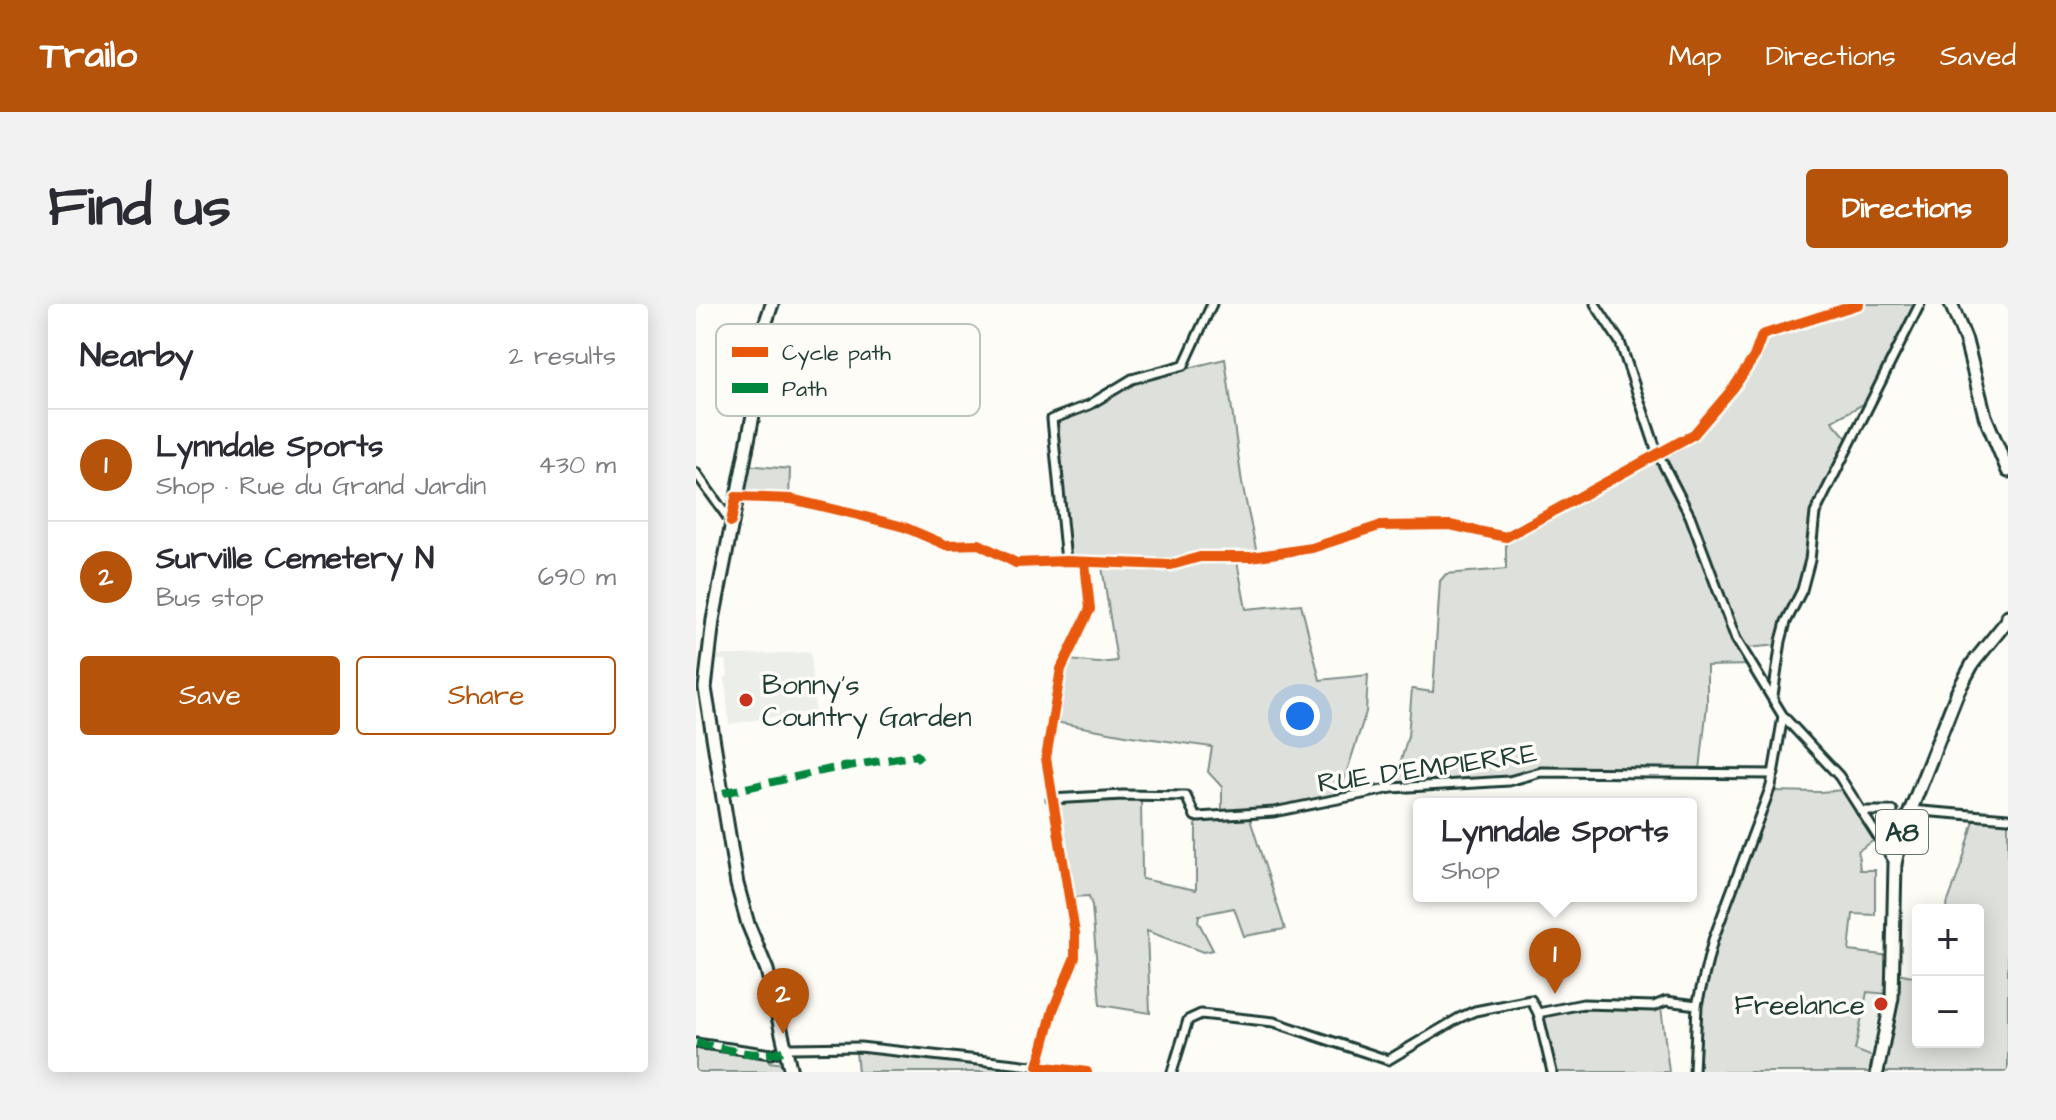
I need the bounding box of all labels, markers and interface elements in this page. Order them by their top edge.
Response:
text: Trailo [40,30,137,82]
text: Map [1669,37,1722,76]
text: Directions [1766,37,1896,76]
text: Saved [1940,37,2016,76]
text: Find us [48,169,231,247]
button: Directions [1806,169,2008,248]
legend [716,324,980,416]
text: Nearby [80,332,194,380]
text: 2 results [508,338,616,374]
text: Cycle path [782,338,891,370]
text: Path [782,374,827,405]
text: Lynndale Sports [156,426,383,468]
text: 1 [104,447,108,483]
text: 430 m [538,447,616,483]
text: Shop · Rue du Grand Jardin [156,468,486,504]
text: Surville Cemetery N [156,538,434,580]
text: 2 [99,559,113,595]
text: 690 m [538,559,616,595]
text: Bus stop [156,580,264,616]
button: Save [80,656,340,735]
button: Share [356,656,616,735]
place label: Bonny's Country Garden [762,666,972,739]
marker: Bonny's Country Garden [737,691,755,709]
your location [1280,696,1320,736]
street label: RUE D'EMPIERRE [1315,734,1540,803]
popup [1413,798,1697,902]
road number: A8 [1876,810,1928,854]
text: Lynndale Sports [1441,811,1669,853]
text: Shop [1441,853,1500,889]
map controls [1912,904,1984,1048]
button: + [1912,904,1984,976]
pin: 1 [1529,928,1581,994]
pin: 2 [757,968,809,1034]
button: − [1912,976,1984,1048]
place label: Freelance [1734,986,1865,1025]
marker: Freelance [1872,995,1890,1013]

